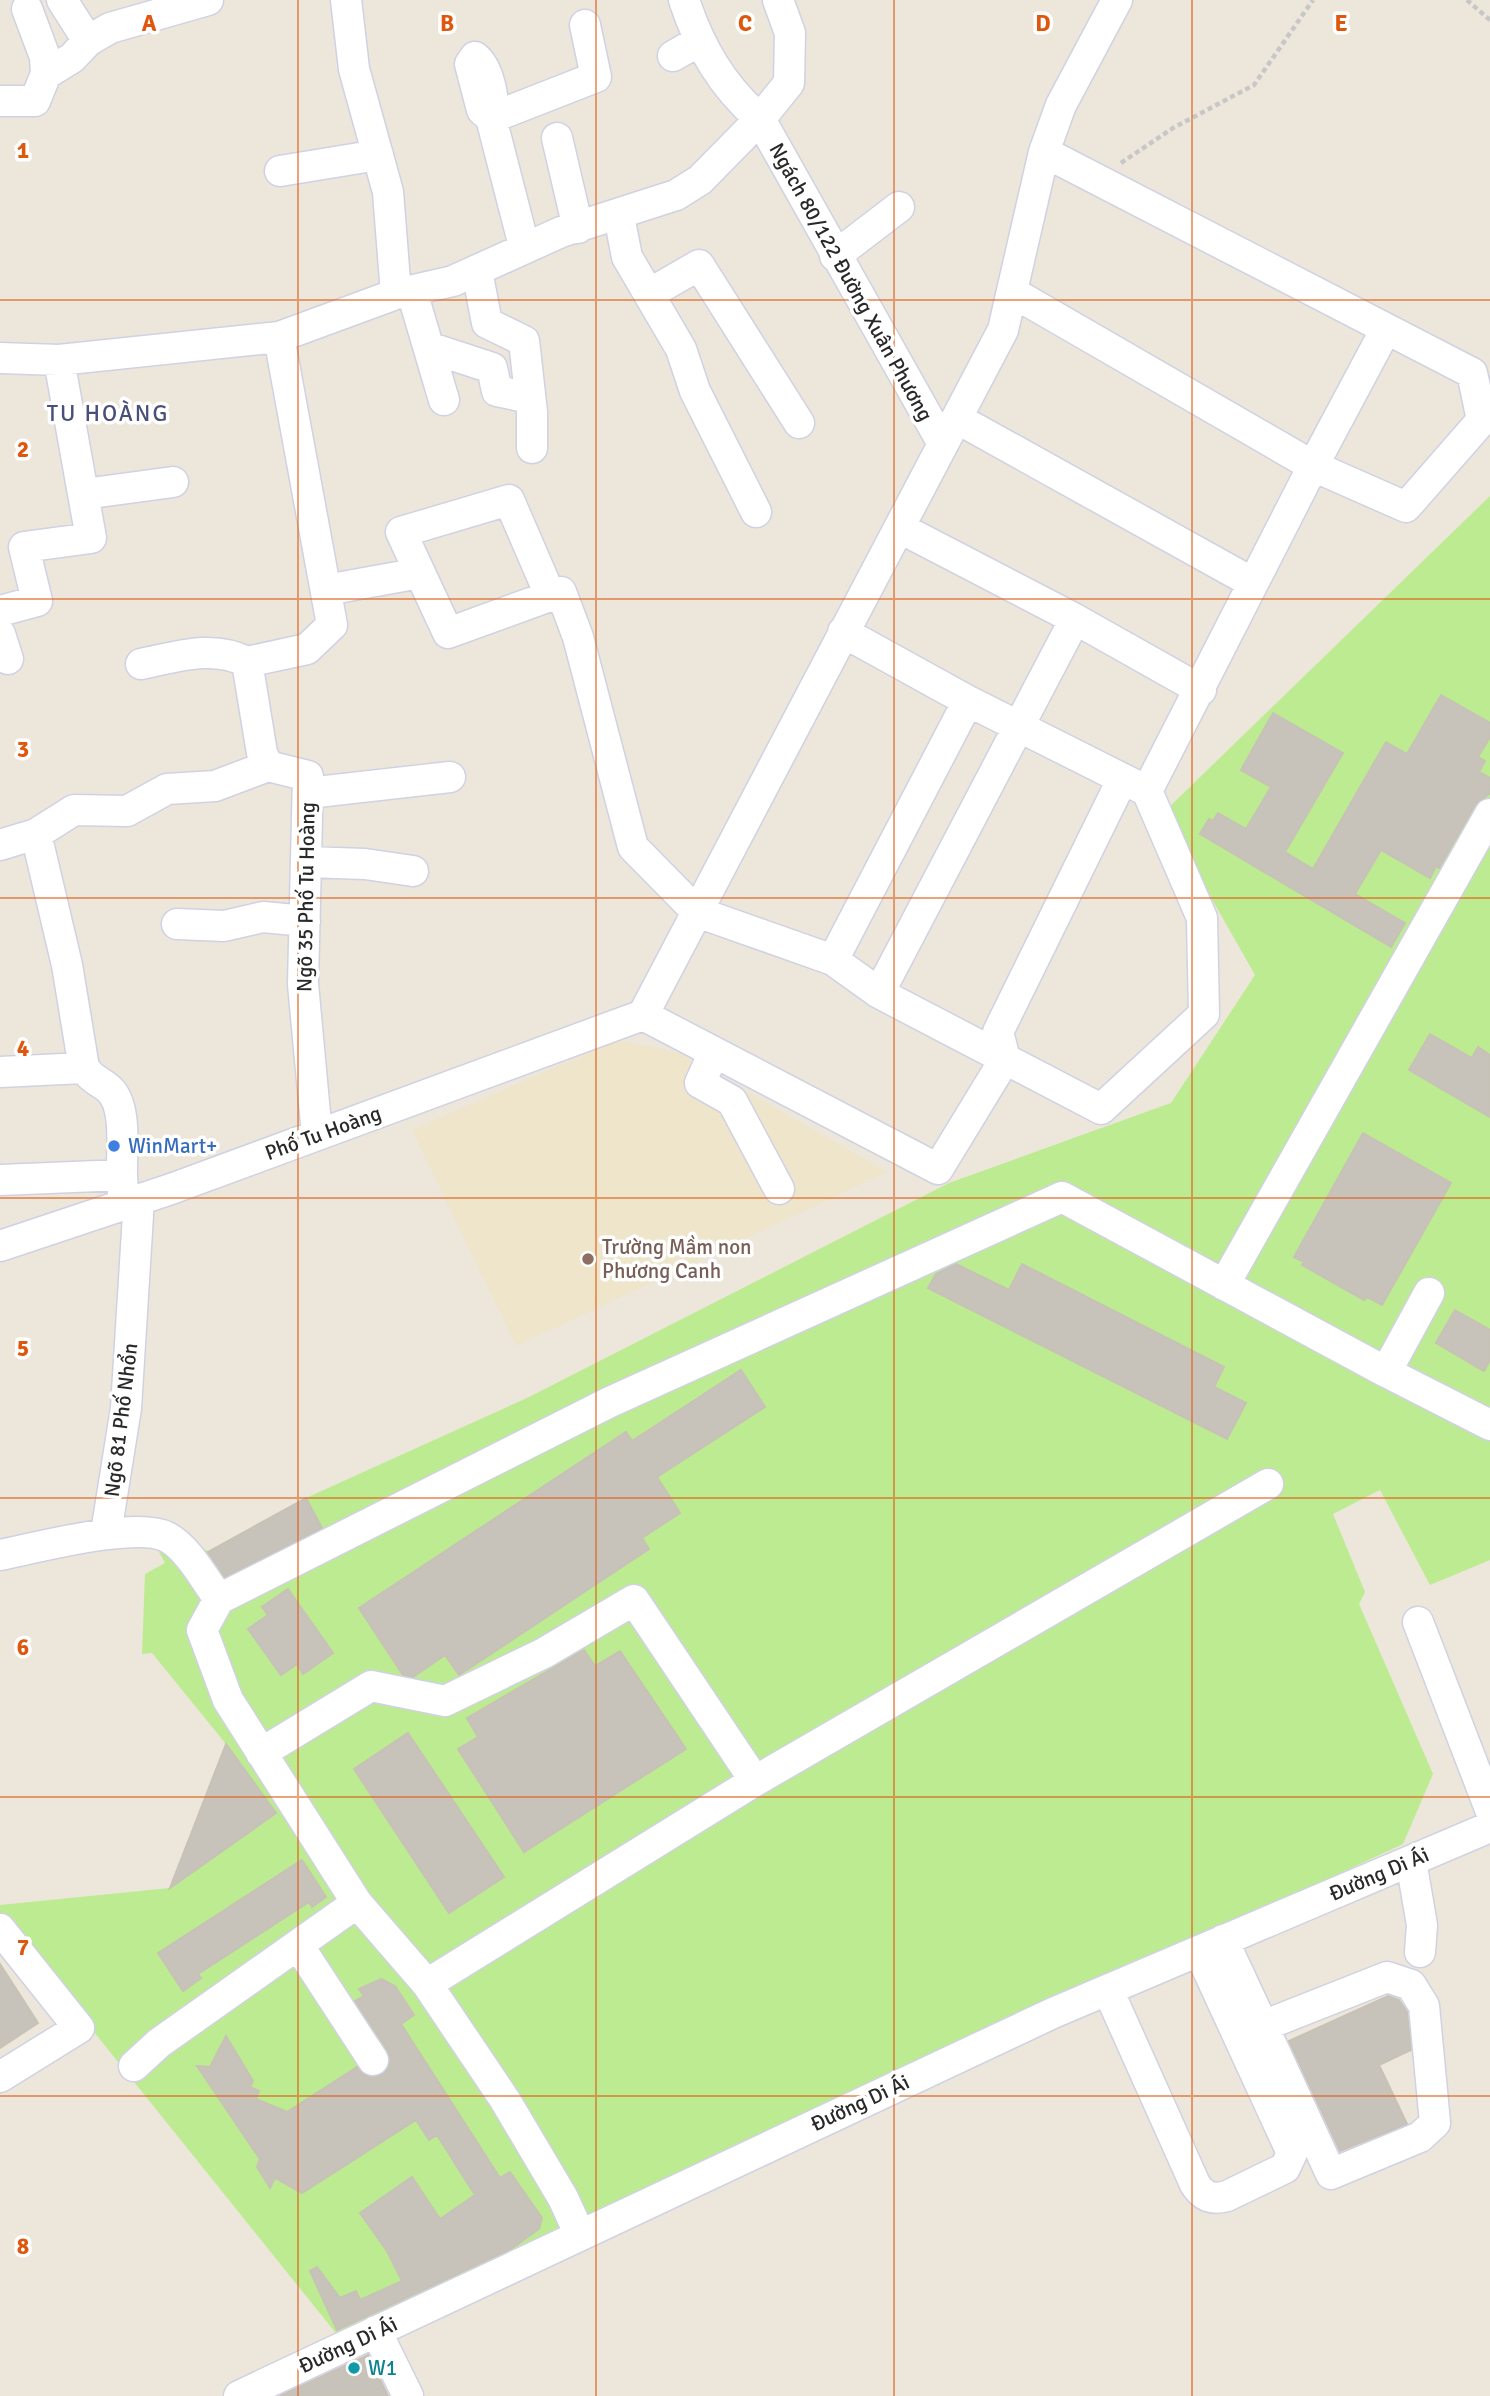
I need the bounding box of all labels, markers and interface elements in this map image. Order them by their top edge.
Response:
text: A [142,9,157,38]
text: B [440,9,454,38]
text: C [738,9,752,38]
text: D [1035,9,1051,38]
text: E [1334,9,1348,38]
text: 1 [17,136,29,165]
street label: Ngách 80/122 Đường Xuân Phương [763,138,939,426]
district label: TU HOÀNG [47,399,169,428]
text: 2 [17,435,29,464]
text: 3 [17,735,29,764]
street label: Ngõ 35 Phố Tu Hoàng [291,802,321,992]
text: 4 [17,1034,29,1063]
street label: Phố Tu Hoàng [261,1100,385,1166]
place label: WinMart+ [128,1133,217,1159]
marker: WinMart+ [106,1138,122,1154]
place label: Trường Mầm non Phương Canh [602,1234,752,1284]
marker: Trường Mầm non Phương Canh [580,1251,596,1267]
text: 5 [17,1334,29,1363]
street label: Ngõ 81 Phố Nhổn [98,1341,143,1499]
text: 6 [17,1633,29,1662]
street label: Đường Di Ái [1325,1841,1433,1907]
text: 7 [17,1933,29,1962]
street label: Đường Di Ái [806,2069,914,2137]
text: 8 [17,2232,29,2261]
street label: Đường Di Ái [294,2311,402,2379]
place label: W1 [368,2355,397,2381]
marker: W1 [346,2360,362,2376]

